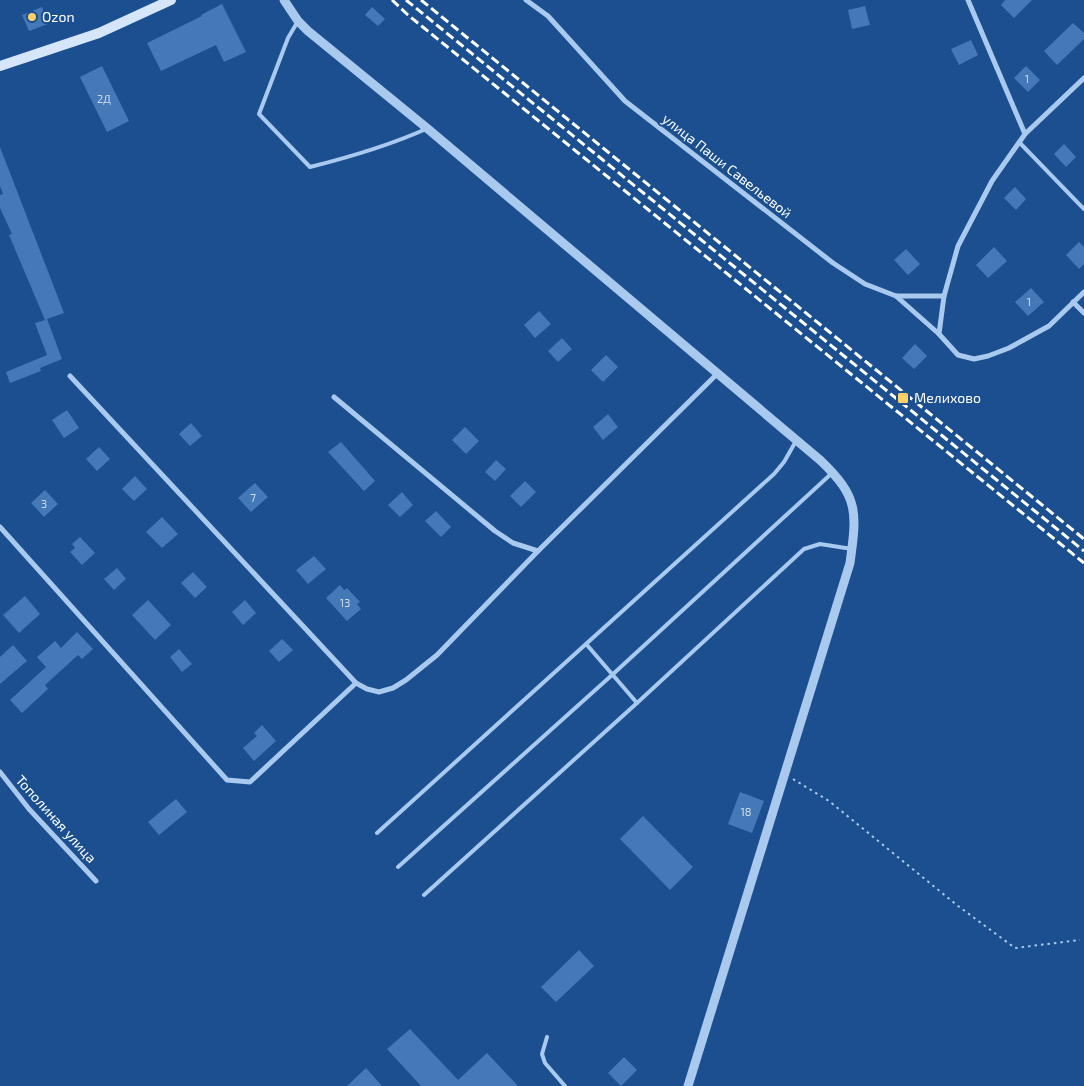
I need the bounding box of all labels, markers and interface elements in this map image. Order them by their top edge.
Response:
place label: Ozon [42,8,75,25]
marker: Ozon [26,11,38,23]
house number: 1 [1025,72,1029,85]
house number: 2Д [97,92,111,105]
street label: улица Паши Савельевой [659,110,795,221]
house number: 1 [1027,295,1031,308]
place label: Мелихово [914,389,981,406]
marker: Мелихово [896,391,910,405]
house number: 7 [250,491,256,504]
house number: 3 [41,497,47,510]
house number: 13 [340,596,350,609]
street label: Тополиная улица [12,771,100,866]
house number: 18 [740,805,752,818]

